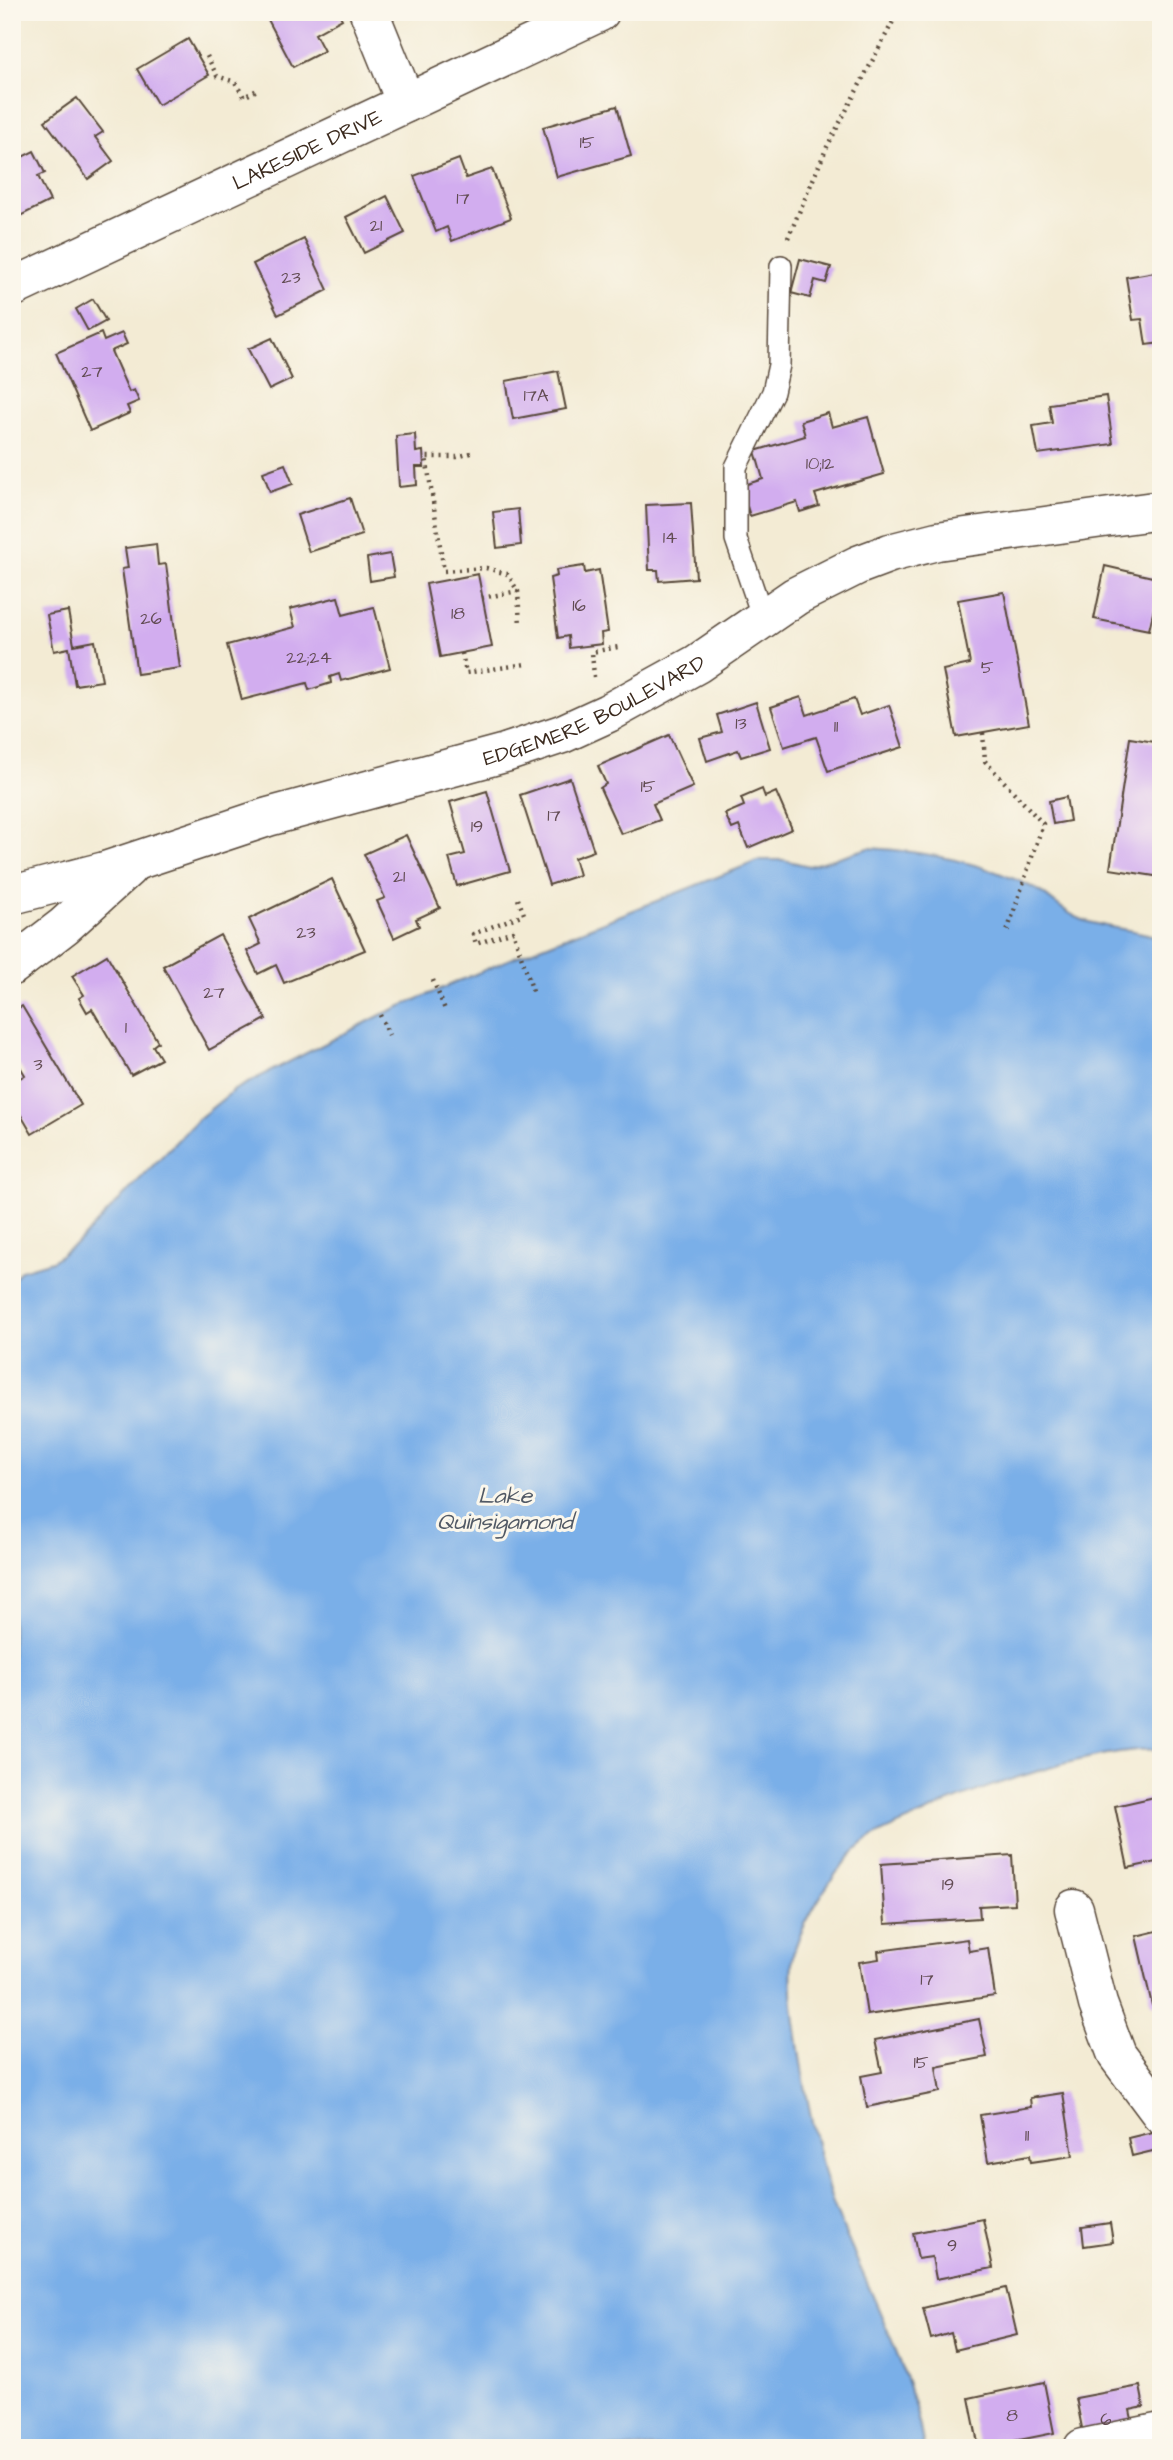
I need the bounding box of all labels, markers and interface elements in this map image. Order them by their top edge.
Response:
street label: LAKESIDE DRIVE [228,102,387,197]
house number: 15 [579,130,595,155]
house number: 17 [456,186,470,211]
house number: 21 [370,213,382,238]
house number: 23 [281,265,301,290]
house number: 27 [81,359,103,384]
house number: 17A [524,383,549,408]
house number: 10;12 [806,451,835,476]
house number: 14 [663,525,677,550]
house number: 16 [572,593,586,618]
house number: 18 [451,601,465,626]
house number: 26 [140,606,162,631]
house number: 22;24 [286,645,332,670]
street label: EDGEMERE BOULEVARD [480,648,712,773]
house number: 5 [981,655,994,680]
house number: 13 [735,711,747,736]
house number: 11 [834,714,838,739]
house number: 15 [640,774,656,799]
house number: 17 [547,803,561,828]
house number: 19 [471,814,483,839]
house number: 21 [393,864,405,889]
house number: 23 [296,920,316,945]
house number: 27 [203,980,225,1005]
house number: 1 [125,1015,127,1040]
house number: 3 [33,1052,43,1077]
water label: Lake Quinsigamond [437,1480,577,1539]
house number: 19 [942,1872,954,1897]
house number: 17 [920,1967,934,1992]
house number: 15 [913,2050,929,2075]
house number: 11 [1025,2123,1029,2148]
house number: 9 [947,2233,957,2258]
house number: 8 [1006,2403,1018,2428]
house number: 6 [1100,2407,1112,2432]

